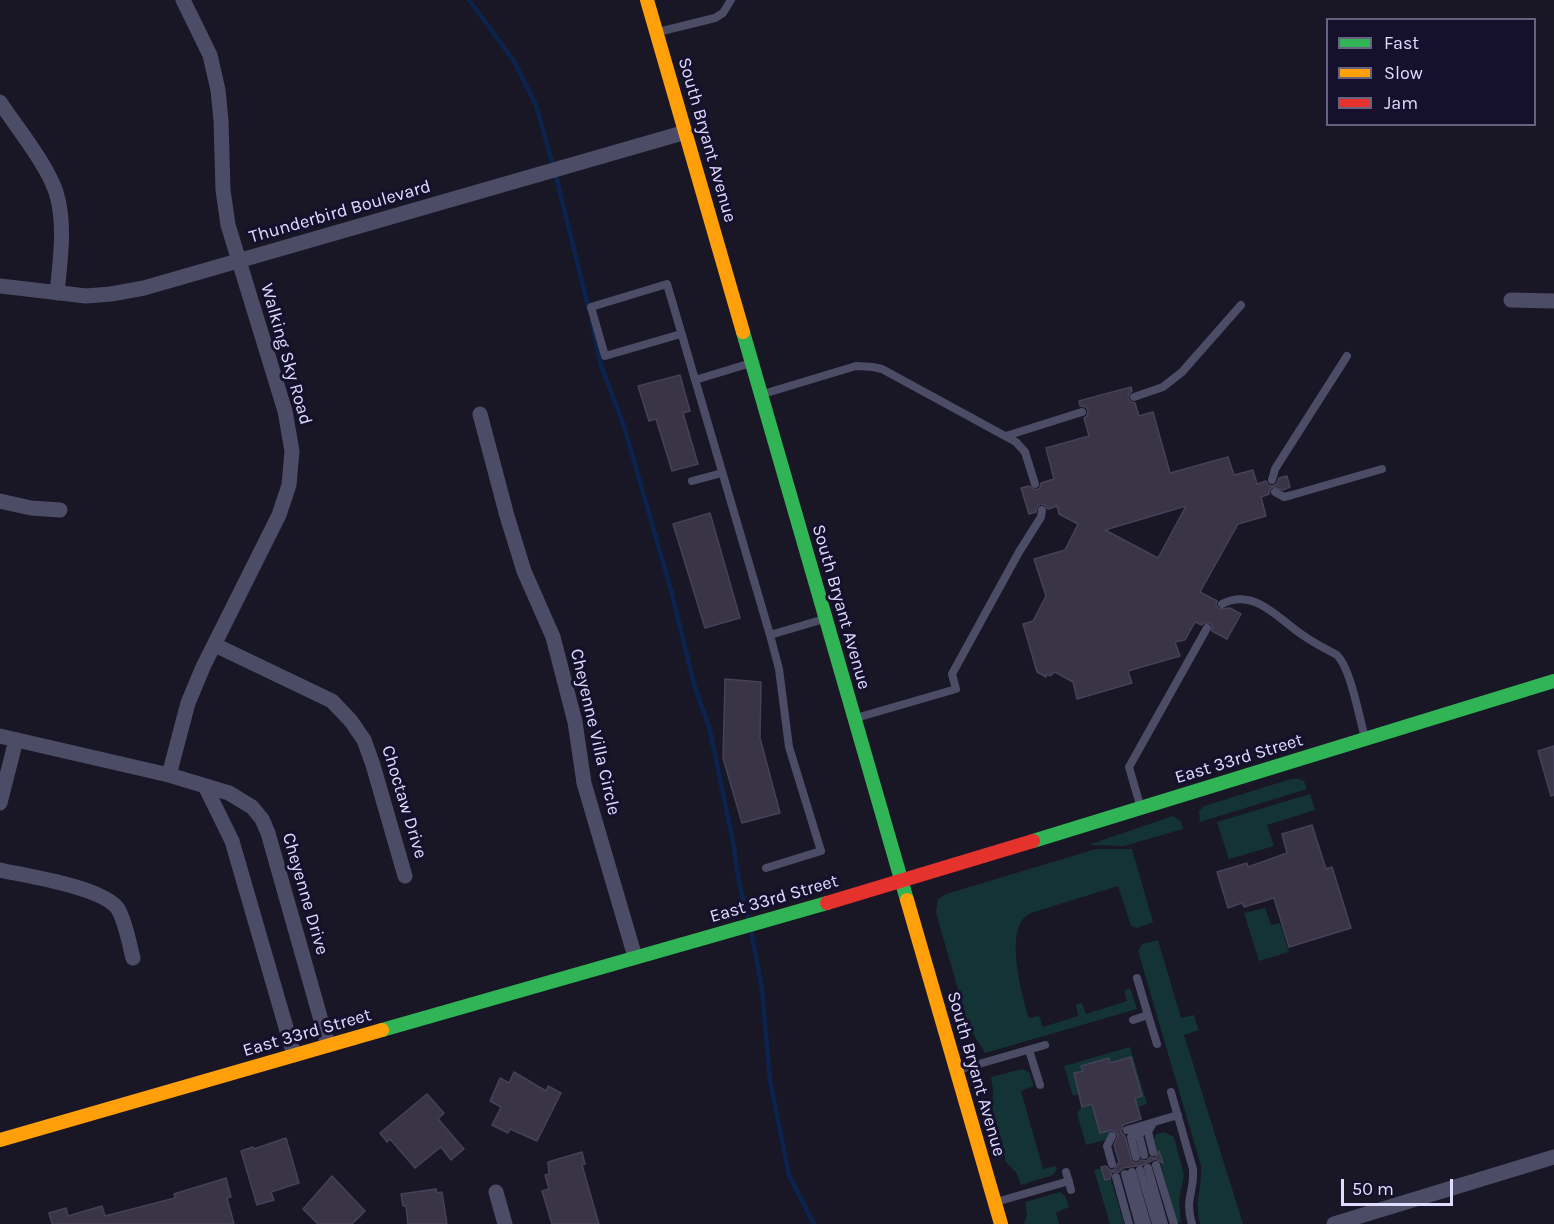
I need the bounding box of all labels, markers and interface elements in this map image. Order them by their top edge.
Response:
legend [1326,18,1536,126]
text: Fast [1384,32,1419,54]
street label: South Bryant Avenue [673,55,741,225]
text: Slow [1384,62,1423,84]
text: Jam [1384,92,1418,114]
street label: Thunderbird Boulevard [247,176,433,248]
street label: Walking Sky Road [255,281,317,427]
street label: South Bryant Avenue [807,522,875,692]
street label: Cheyenne Villa Circle [565,647,625,817]
street label: East 33rd Street [1172,729,1306,789]
street label: Choctaw Drive [377,743,431,861]
street label: Cheyenne Drive [277,830,333,958]
street label: East 33rd Street [707,870,841,928]
street label: South Bryant Avenue [942,989,1010,1159]
street label: East 33rd Street [240,1004,374,1062]
scale bar [1344,1167,1456,1205]
text: 50 m [1352,1178,1394,1200]

